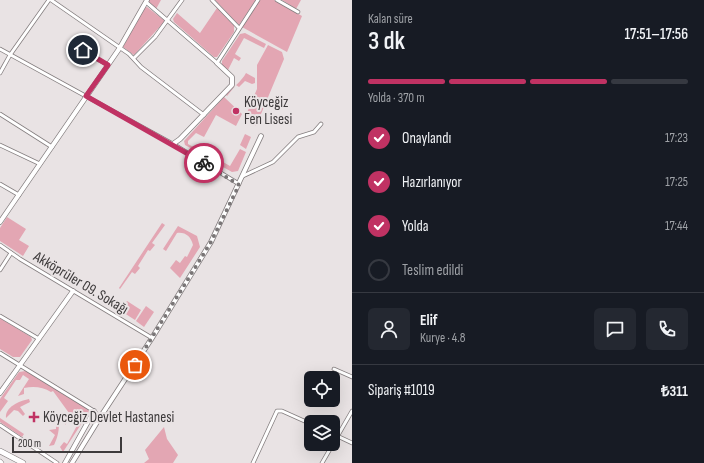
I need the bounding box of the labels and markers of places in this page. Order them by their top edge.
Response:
pin [66,33,100,67]
place label: Köyceğiz Fen Lisesi [244,93,292,129]
marker: Köyceğiz Fen Lisesi [231,106,241,116]
pin [118,348,152,382]
place label: Köyceğiz Devlet Hastanesi [43,408,175,427]
marker: Köyceğiz Devlet Hastanesi [28,411,40,423]

